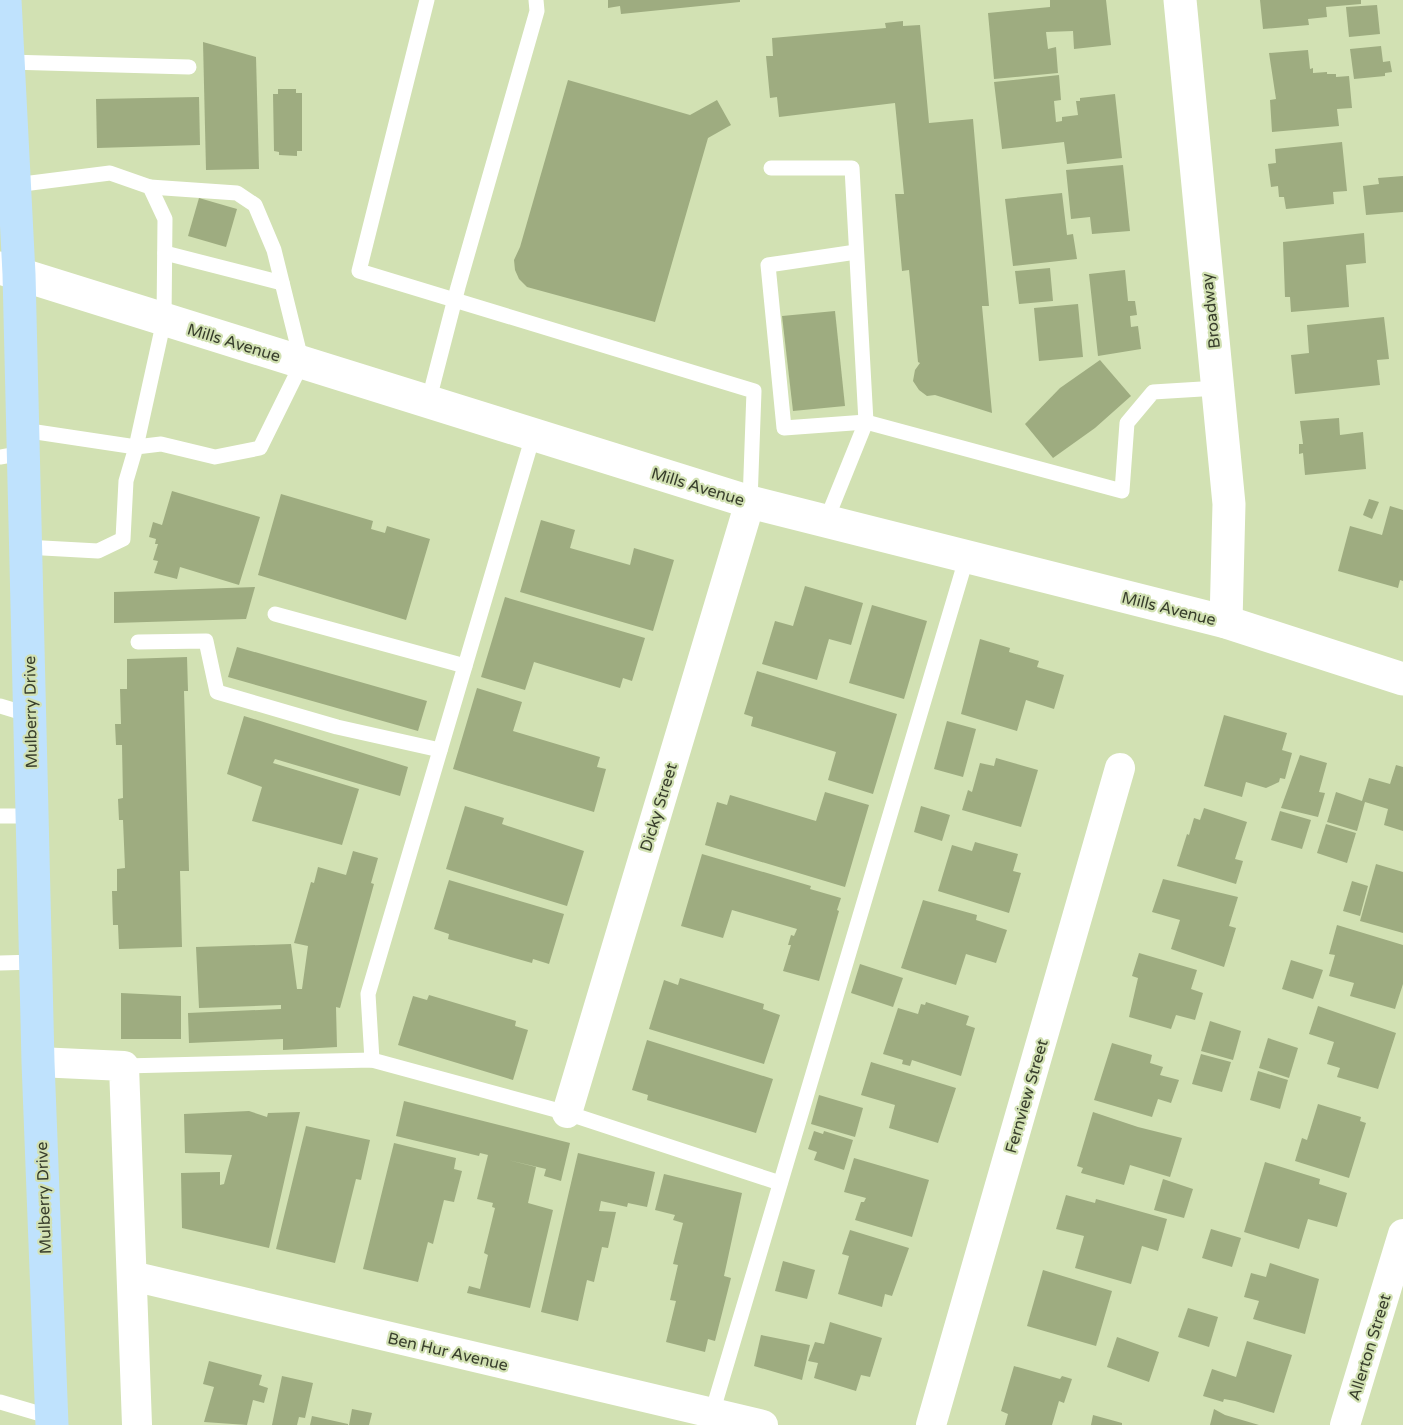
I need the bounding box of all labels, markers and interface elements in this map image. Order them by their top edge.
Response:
street label: Broadway [1197,272,1225,350]
street label: Mills Avenue [185,319,283,367]
street label: Mills Avenue [649,463,747,511]
street label: Mills Avenue [1120,588,1218,630]
street label: Mulberry Drive [20,656,42,768]
street label: Dicky Street [636,761,682,854]
street label: Fernview Street [1001,1037,1053,1156]
street label: Mulberry Drive [32,1141,56,1255]
street label: Allerton Street [1344,1292,1396,1403]
street label: Ben Hur Avenue [386,1328,510,1376]

